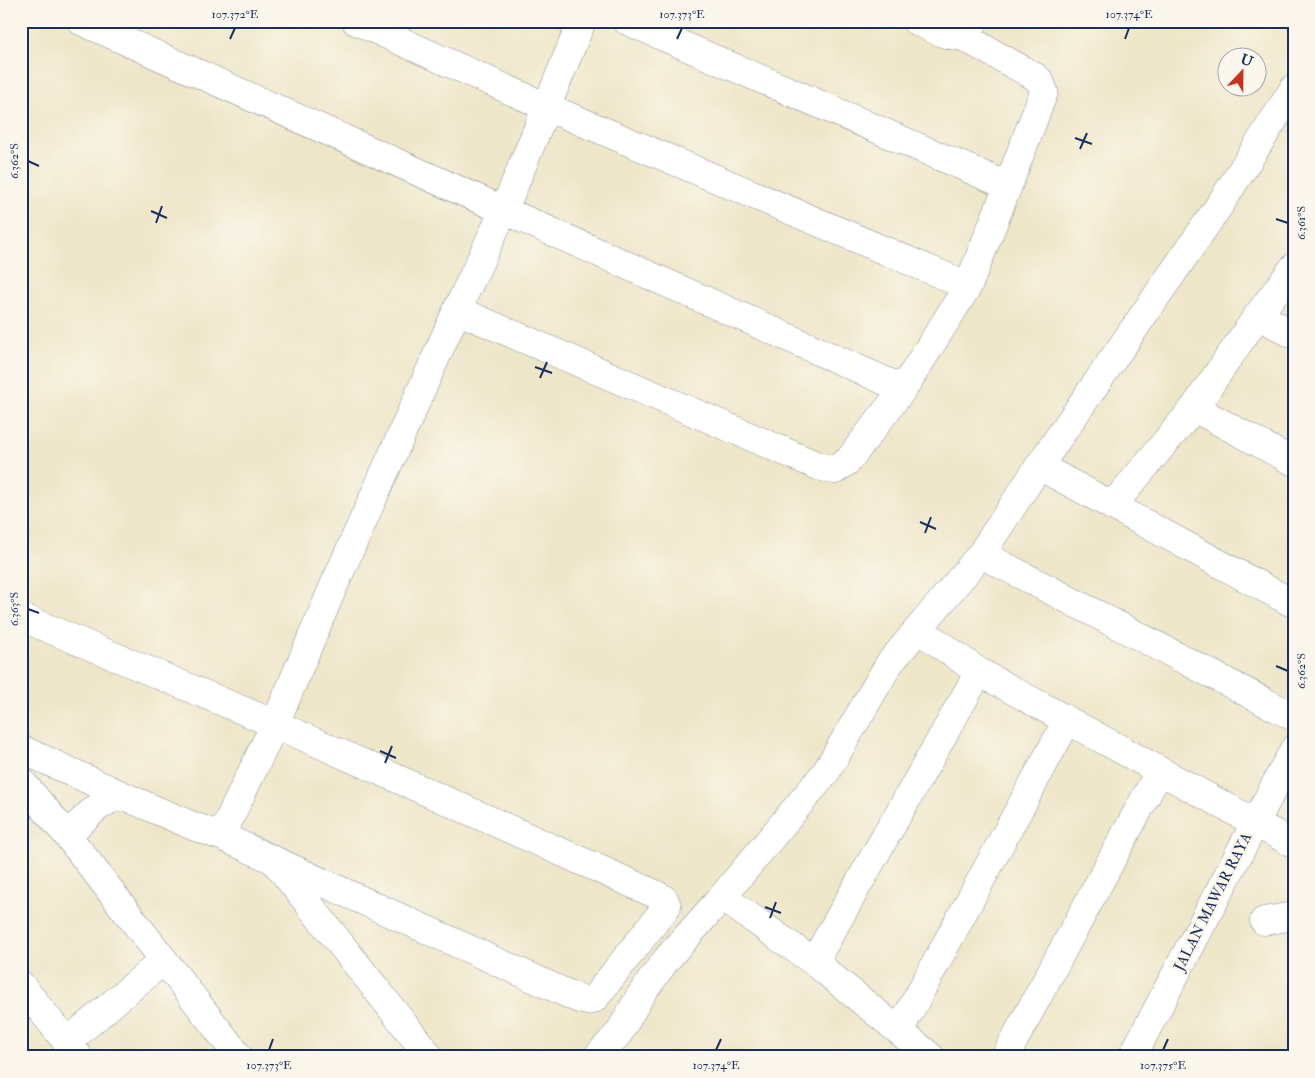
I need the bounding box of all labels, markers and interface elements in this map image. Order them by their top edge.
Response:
text: 107.372°E [211,7,259,22]
text: 107.373°E [659,7,705,22]
text: 107.374°E [1105,7,1153,22]
north arrow [1218,48,1268,98]
text: U [1238,50,1256,71]
text: 6.362°S [7,143,22,179]
text: 6.361°S [1294,206,1309,240]
text: 6.363°S [7,592,22,626]
text: 6.362°S [1294,653,1309,689]
street label: JALAN MAWAR RAYA [1169,829,1257,976]
text: 107.373°E [246,1058,292,1073]
text: 107.374°E [692,1058,740,1073]
text: 107.375°E [1140,1058,1186,1073]

